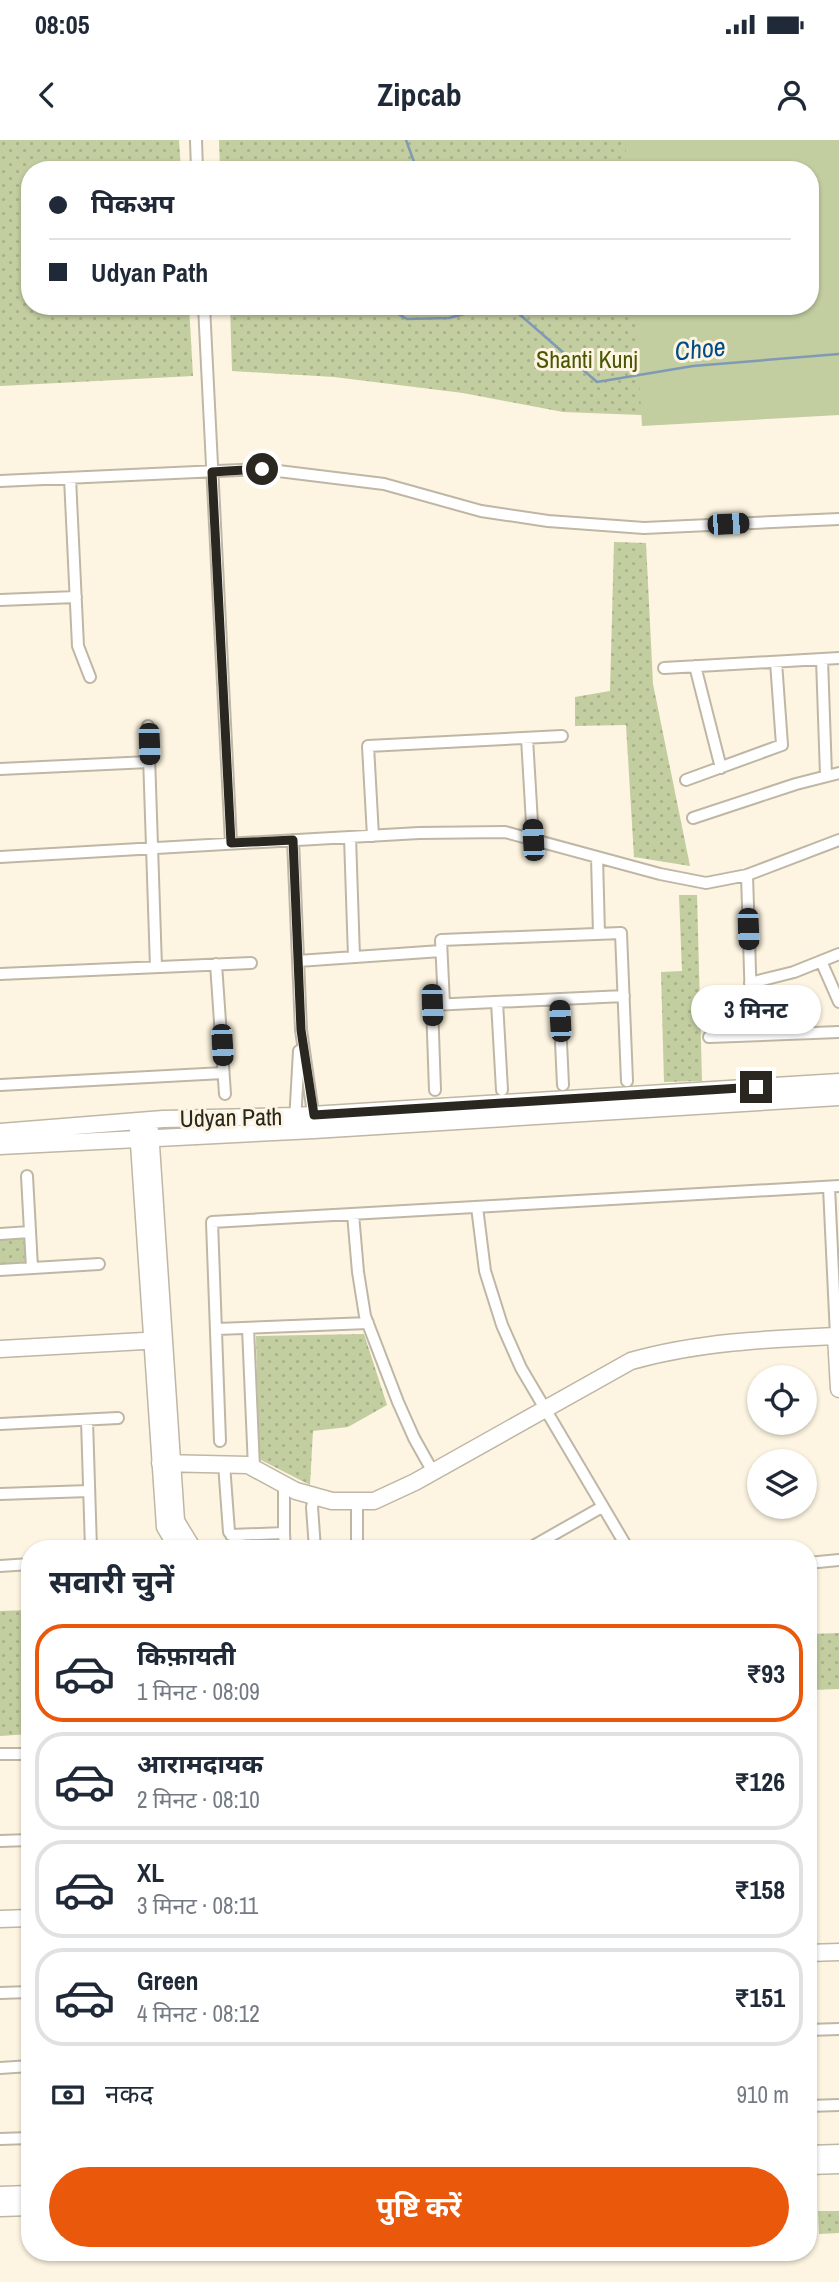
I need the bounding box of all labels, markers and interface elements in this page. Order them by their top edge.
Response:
text: 08:05 [35,7,90,42]
text: Zipcab [377,73,462,116]
icon: back [28,76,66,114]
icon: person [773,76,811,114]
text: पिकअप [91,186,174,221]
text: Udyan Path [91,255,208,290]
water label: Choe [673,328,727,369]
park label: Shanti Kunj [536,343,638,375]
route start [246,453,278,485]
car [707,512,750,536]
car [138,723,161,765]
car [522,818,545,862]
car [737,908,760,950]
car [421,984,444,1026]
callout: 3 मिनट [691,986,821,1034]
text: 3 मिनट [724,994,788,1025]
car [549,999,572,1043]
car [211,1023,234,1067]
route end [740,1071,772,1103]
street label: Udyan Path [179,1100,283,1134]
map controls [747,1365,817,1519]
button: locate [747,1365,817,1435]
button: layers [747,1449,817,1519]
text: सवारी चुनें [49,1560,174,1603]
text: किफ़ायती [137,1638,236,1673]
icon: car [53,1642,116,1705]
text: ₹93 [746,1656,785,1691]
text: 1 मिनट · 08:09 [137,1676,260,1707]
text: आरामदायक [137,1746,263,1781]
icon: car [53,1750,116,1813]
text: ₹126 [734,1764,785,1799]
text: 2 मिनट · 08:10 [137,1784,260,1815]
text: XL [137,1855,164,1890]
icon: car [53,1858,116,1921]
text: ₹158 [734,1872,785,1907]
text: 3 मिनट · 08:11 [137,1890,258,1921]
text: Green [137,1963,199,1998]
icon: car [53,1966,116,2029]
text: ₹151 [734,1980,785,2015]
text: 4 मिनट · 08:12 [137,1998,260,2029]
icon: cash [49,2076,87,2114]
text: नकद [105,2076,153,2111]
text: 910 m [737,2079,789,2110]
button: पुष्टि करें [49,2167,789,2247]

